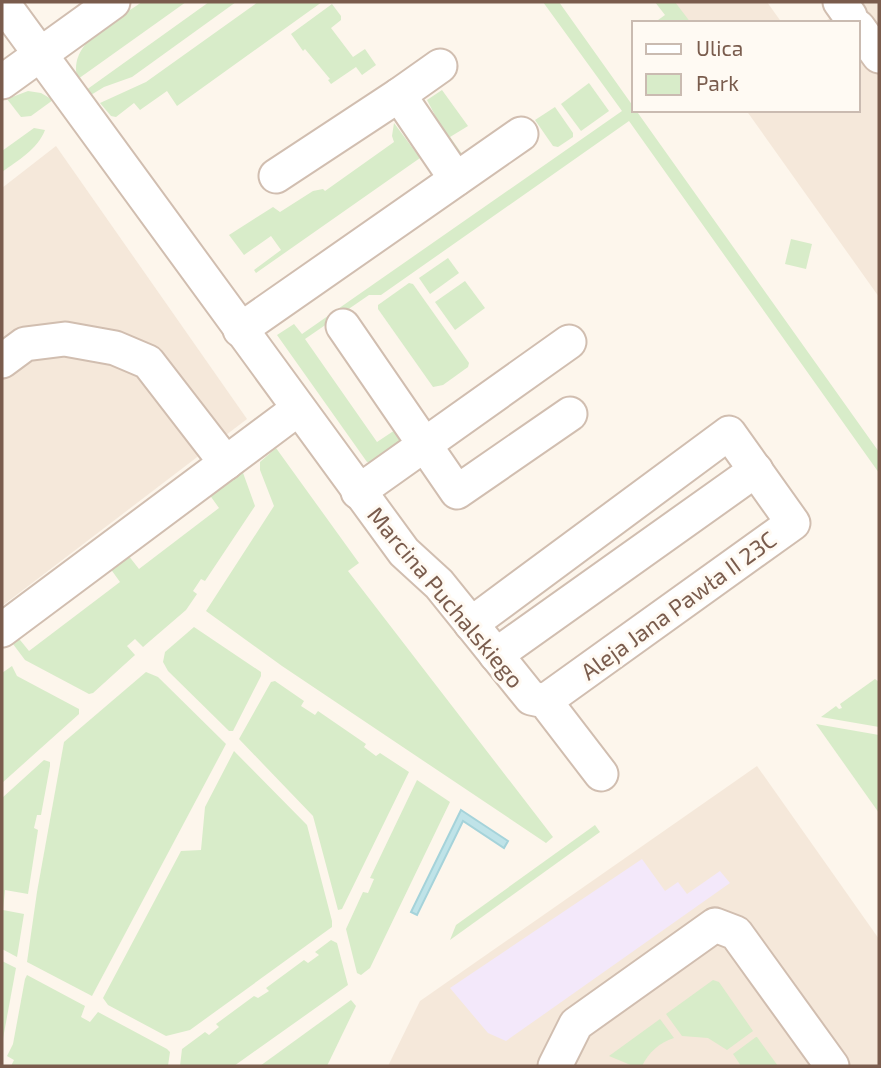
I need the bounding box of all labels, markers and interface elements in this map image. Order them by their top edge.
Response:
legend [632,21,860,112]
text: Ulica [696,35,743,60]
text: Park [696,70,739,95]
street label: Marcina Puchalskiego [362,501,530,693]
street label: Aleja Jana Pawła II 23C [575,525,781,685]

